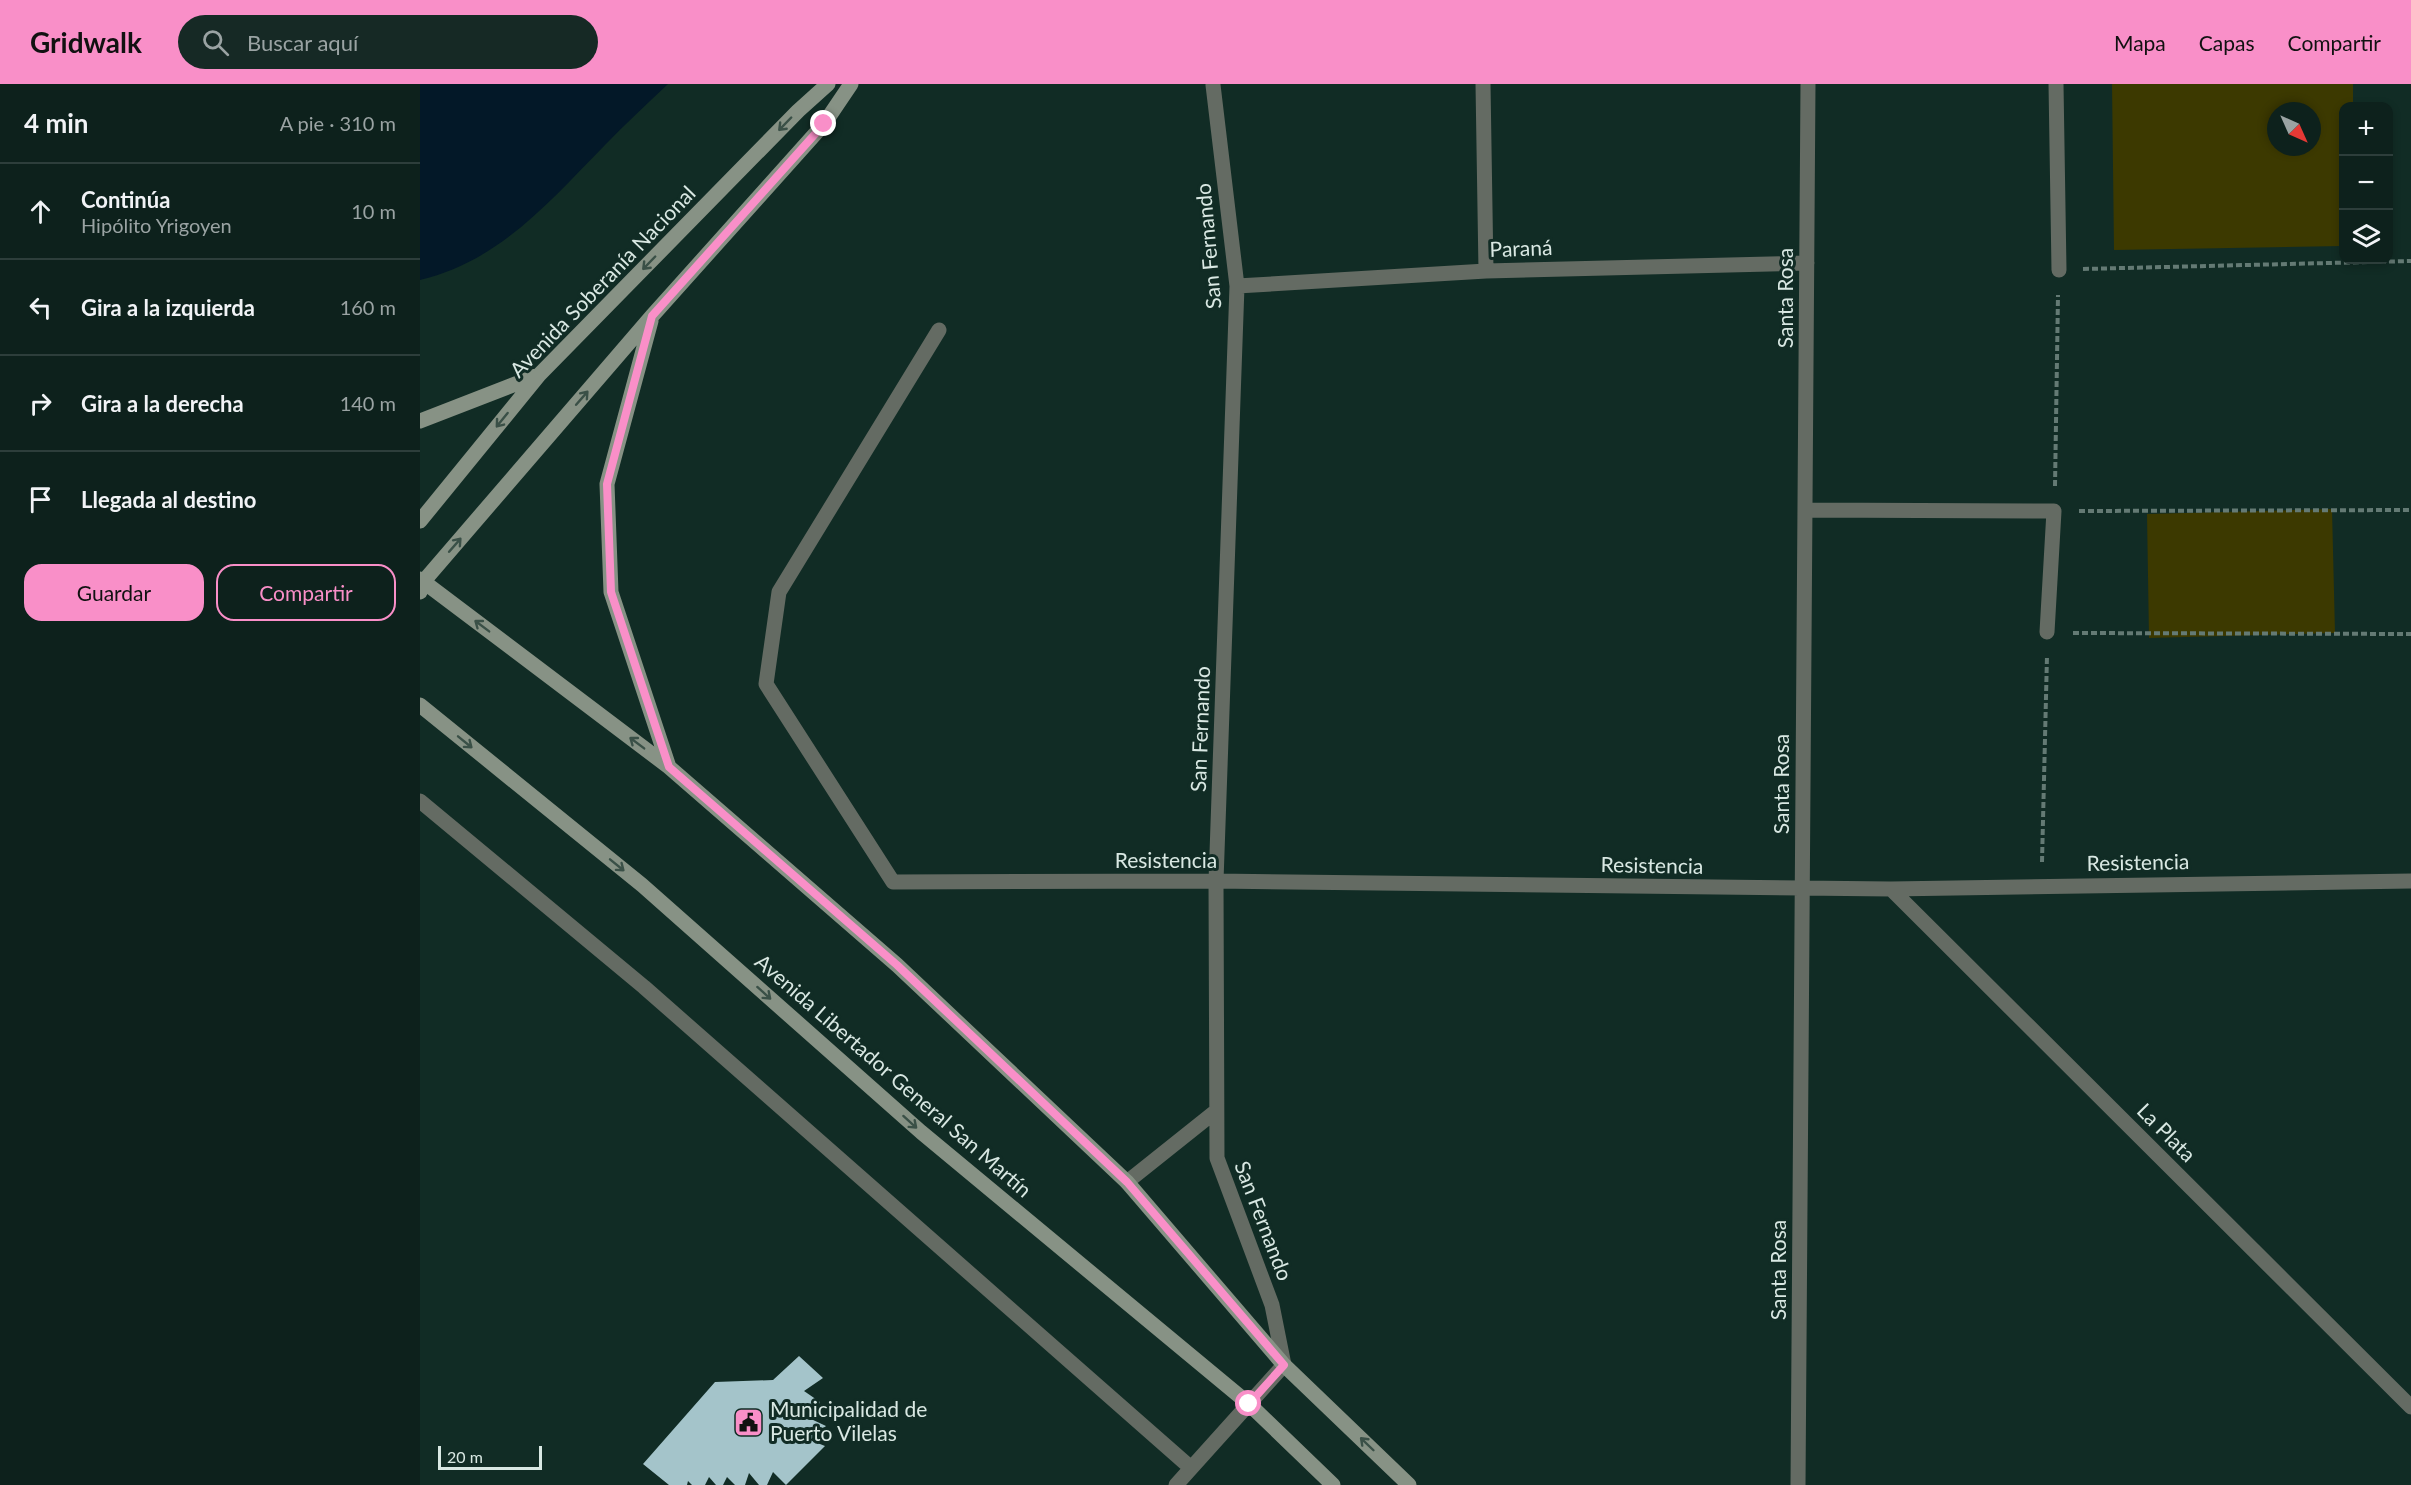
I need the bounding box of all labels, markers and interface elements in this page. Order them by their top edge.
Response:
search box [178,15,598,69]
text: Gridwalk [30,25,142,59]
icon: search [199,26,232,59]
text: Buscar aquí [247,29,358,56]
text: Mapa [2114,30,2166,55]
text: Capas [2199,30,2255,55]
text: Compartir [2288,30,2381,55]
north arrow [2267,102,2321,156]
map controls [2339,102,2393,264]
button: + [2339,102,2393,156]
text: 4 min [24,107,88,139]
route end [810,110,836,136]
text: A pie · 310 m [280,111,396,135]
one-way arrow [778,116,793,131]
button: − [2339,156,2393,210]
street label: Avenida Soberanía Nacional [504,180,700,382]
street label: San Fernando [1190,182,1225,310]
text: Continúa [81,186,170,213]
icon: ahead [24,195,57,228]
text: 10 m [351,199,396,223]
button: layers [2339,210,2393,264]
text: Hipólito Yrigoyen [81,213,232,237]
street label: Paraná [1489,234,1553,261]
street label: Santa Rosa [1772,248,1797,348]
one-way arrow [641,256,656,271]
icon: left [24,291,57,324]
text: Gira a la izquierda [81,294,255,321]
text: 160 m [340,295,396,319]
icon: right [24,387,57,420]
text: Gira a la derecha [81,390,244,417]
one-way arrow [575,390,589,405]
text: 140 m [340,391,396,415]
one-way arrow [496,412,509,428]
icon: arrive [24,483,57,516]
text: Llegada al destino [81,486,257,513]
one-way arrow [448,538,462,553]
button: Guardar [24,564,204,621]
button: Compartir [216,564,396,621]
one-way arrow [474,619,490,632]
street label: San Fernando [1185,665,1214,792]
street label: Santa Rosa [1768,734,1793,834]
one-way arrow [457,735,473,748]
one-way arrow [630,737,646,750]
street label: Resistencia [1115,847,1217,872]
street label: Resistencia [2086,848,2189,875]
street label: Resistencia [1601,851,1704,878]
one-way arrow [609,858,625,871]
street label: Avenida Libertador General San Martín [751,948,1037,1202]
one-way arrow [756,986,771,1000]
street label: La Plata [2133,1098,2201,1166]
one-way arrow [902,1115,917,1129]
street label: San Fernando [1230,1157,1299,1284]
street label: Santa Rosa [1765,1220,1790,1320]
route start [1235,1390,1261,1416]
place label: Municipalidad de Puerto Vilelas [770,1396,927,1445]
public building icon: Municipalidad de Puerto Vilelas [733,1406,765,1438]
one-way arrow [1359,1437,1374,1452]
scale bar [438,1443,542,1470]
text: 20 m [447,1447,483,1466]

